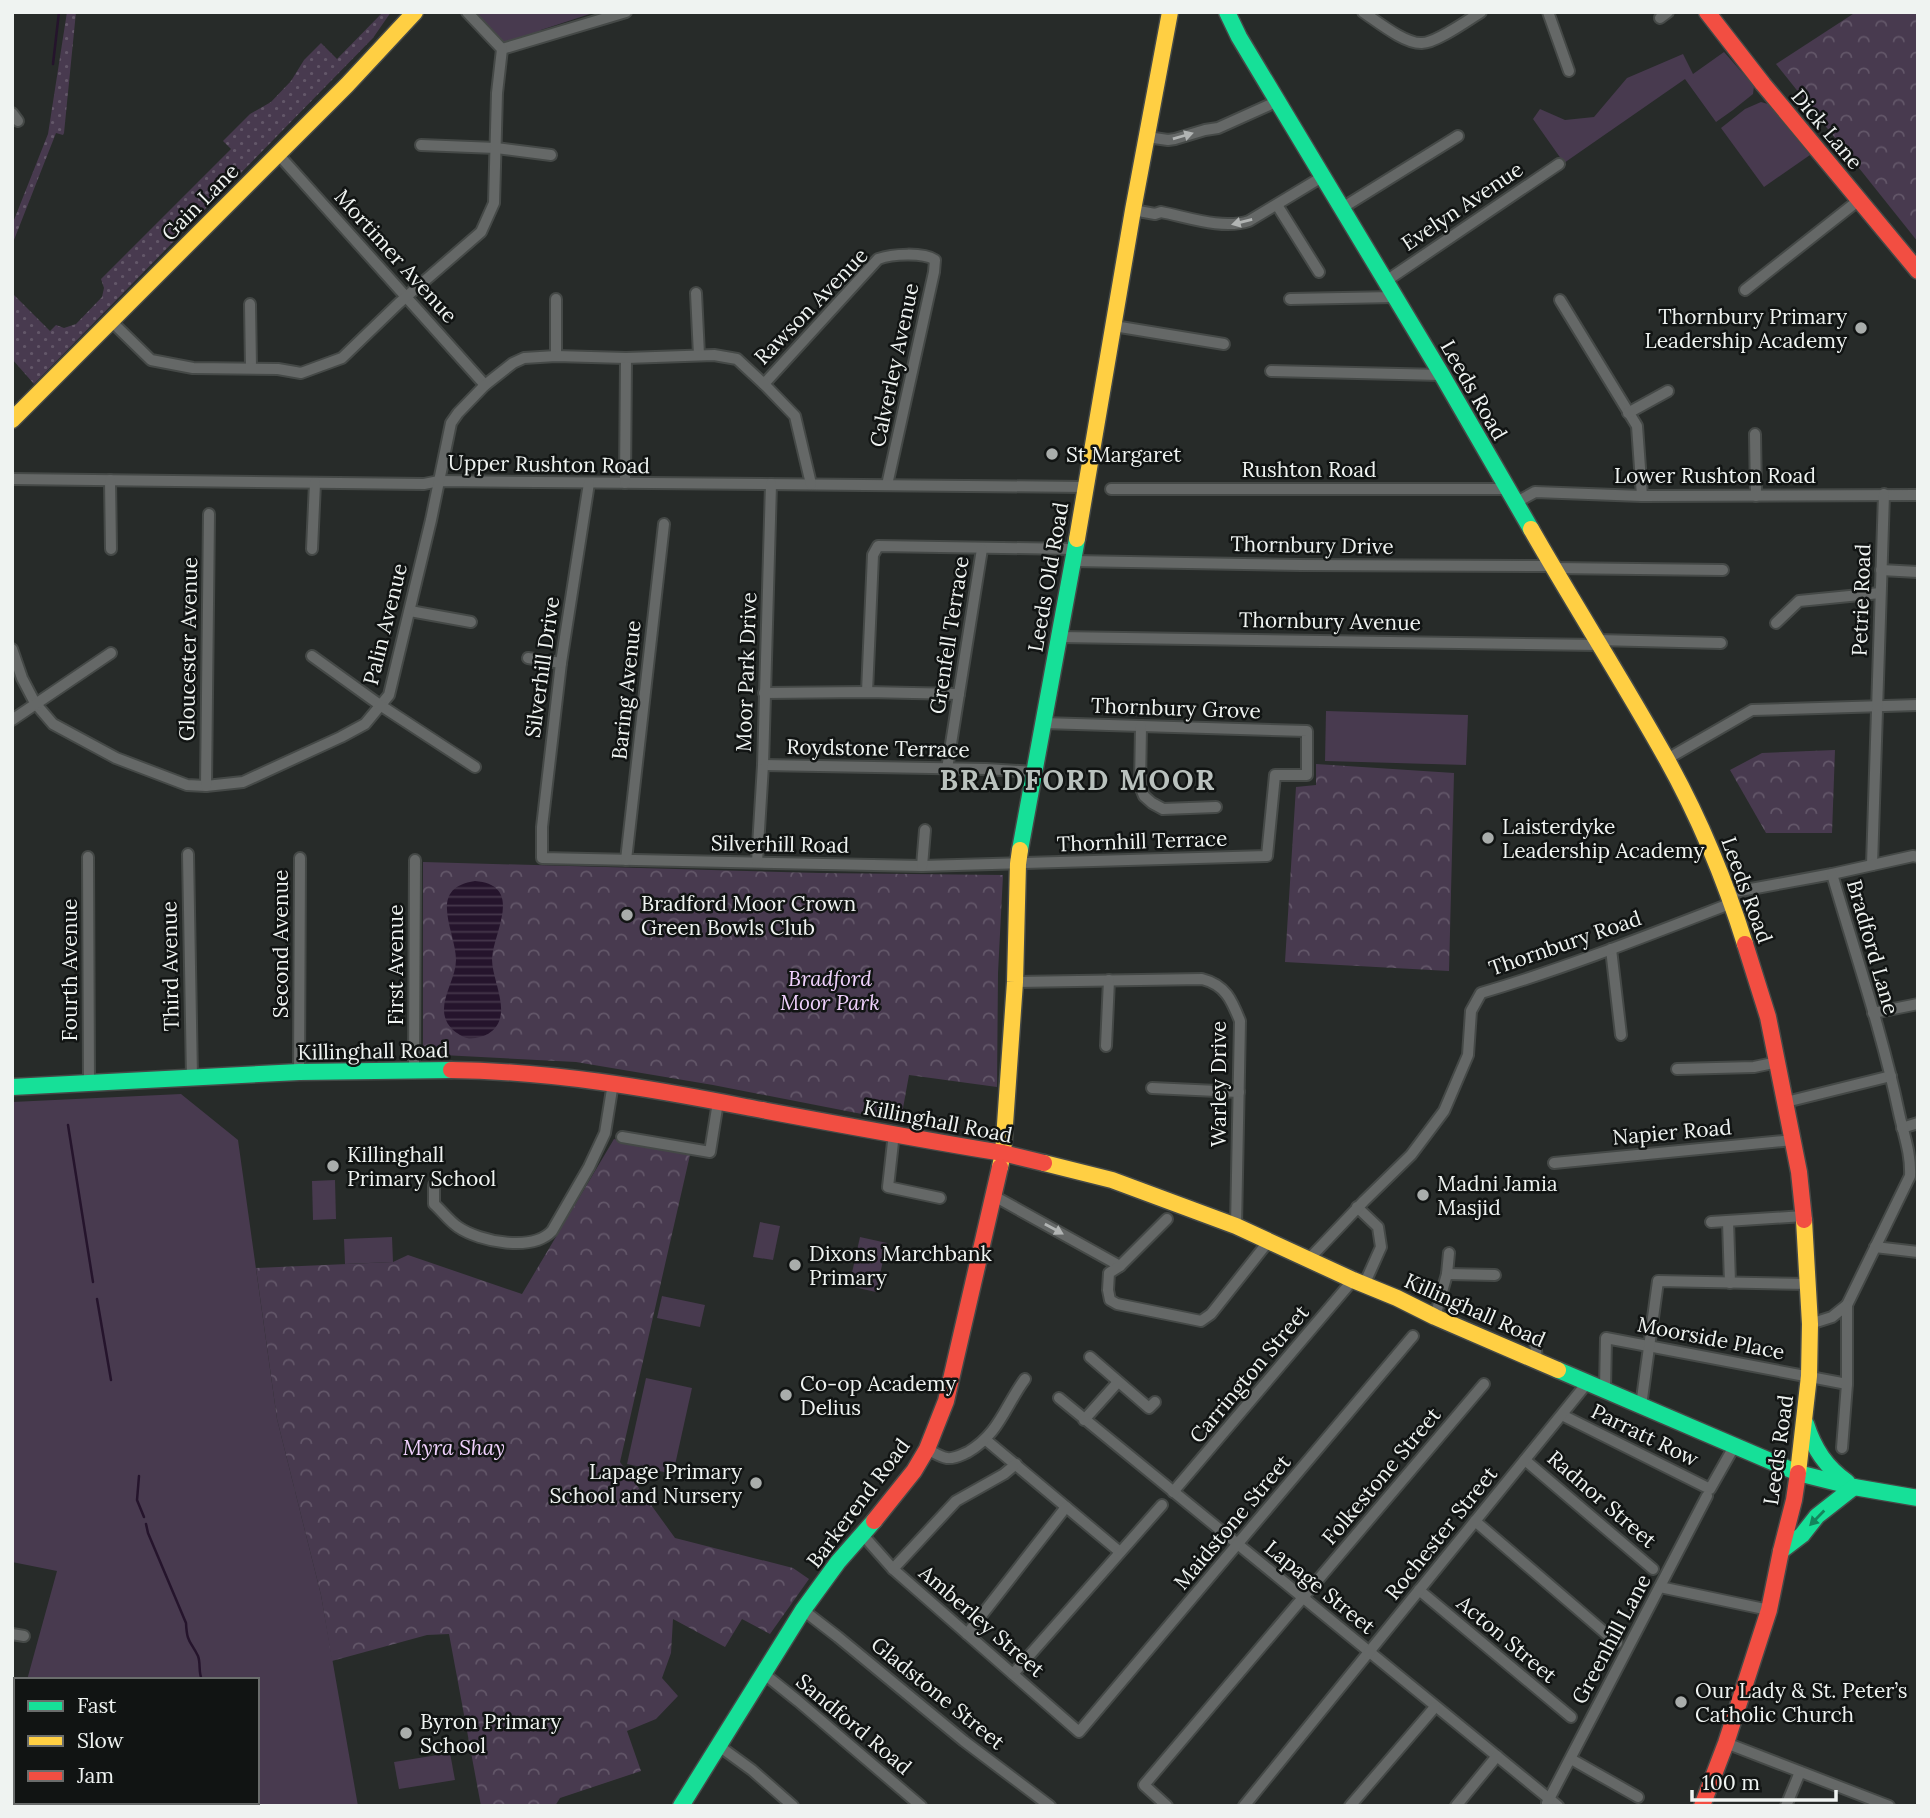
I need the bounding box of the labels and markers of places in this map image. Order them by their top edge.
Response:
place label: Thornbury Primary Leadership Academy [1645,303,1847,354]
marker: Thornbury Primary Leadership Academy [1853,320,1869,336]
place label: St Margaret [1066,441,1182,468]
marker: St Margaret [1044,446,1060,462]
place label: Laisterdyke Leadership Academy [1502,813,1704,864]
marker: Laisterdyke Leadership Academy [1480,830,1496,846]
place label: Bradford Moor Crown Green Bowls Club [641,890,856,941]
marker: Bradford Moor Crown Green Bowls Club [619,907,635,923]
place label: Killinghall Primary School [347,1141,496,1192]
marker: Killinghall Primary School [325,1158,341,1174]
place label: Madni Jamia Masjid [1437,1170,1558,1221]
marker: Madni Jamia Masjid [1415,1187,1431,1203]
place label: Dixons Marchbank Primary [809,1240,992,1291]
marker: Dixons Marchbank Primary [787,1257,803,1273]
place label: Co-op Academy Delius [800,1370,956,1421]
marker: Co-op Academy Delius [778,1387,794,1403]
place label: Lapage Primary School and Nursery [550,1458,742,1509]
marker: Lapage Primary School and Nursery [748,1475,764,1491]
place label: Our Lady & St. Peter’s Catholic Church [1695,1677,1907,1728]
marker: Our Lady & St. Peter’s Catholic Church [1673,1694,1689,1710]
place label: Byron Primary School [420,1708,561,1759]
marker: Byron Primary School [398,1725,414,1741]

